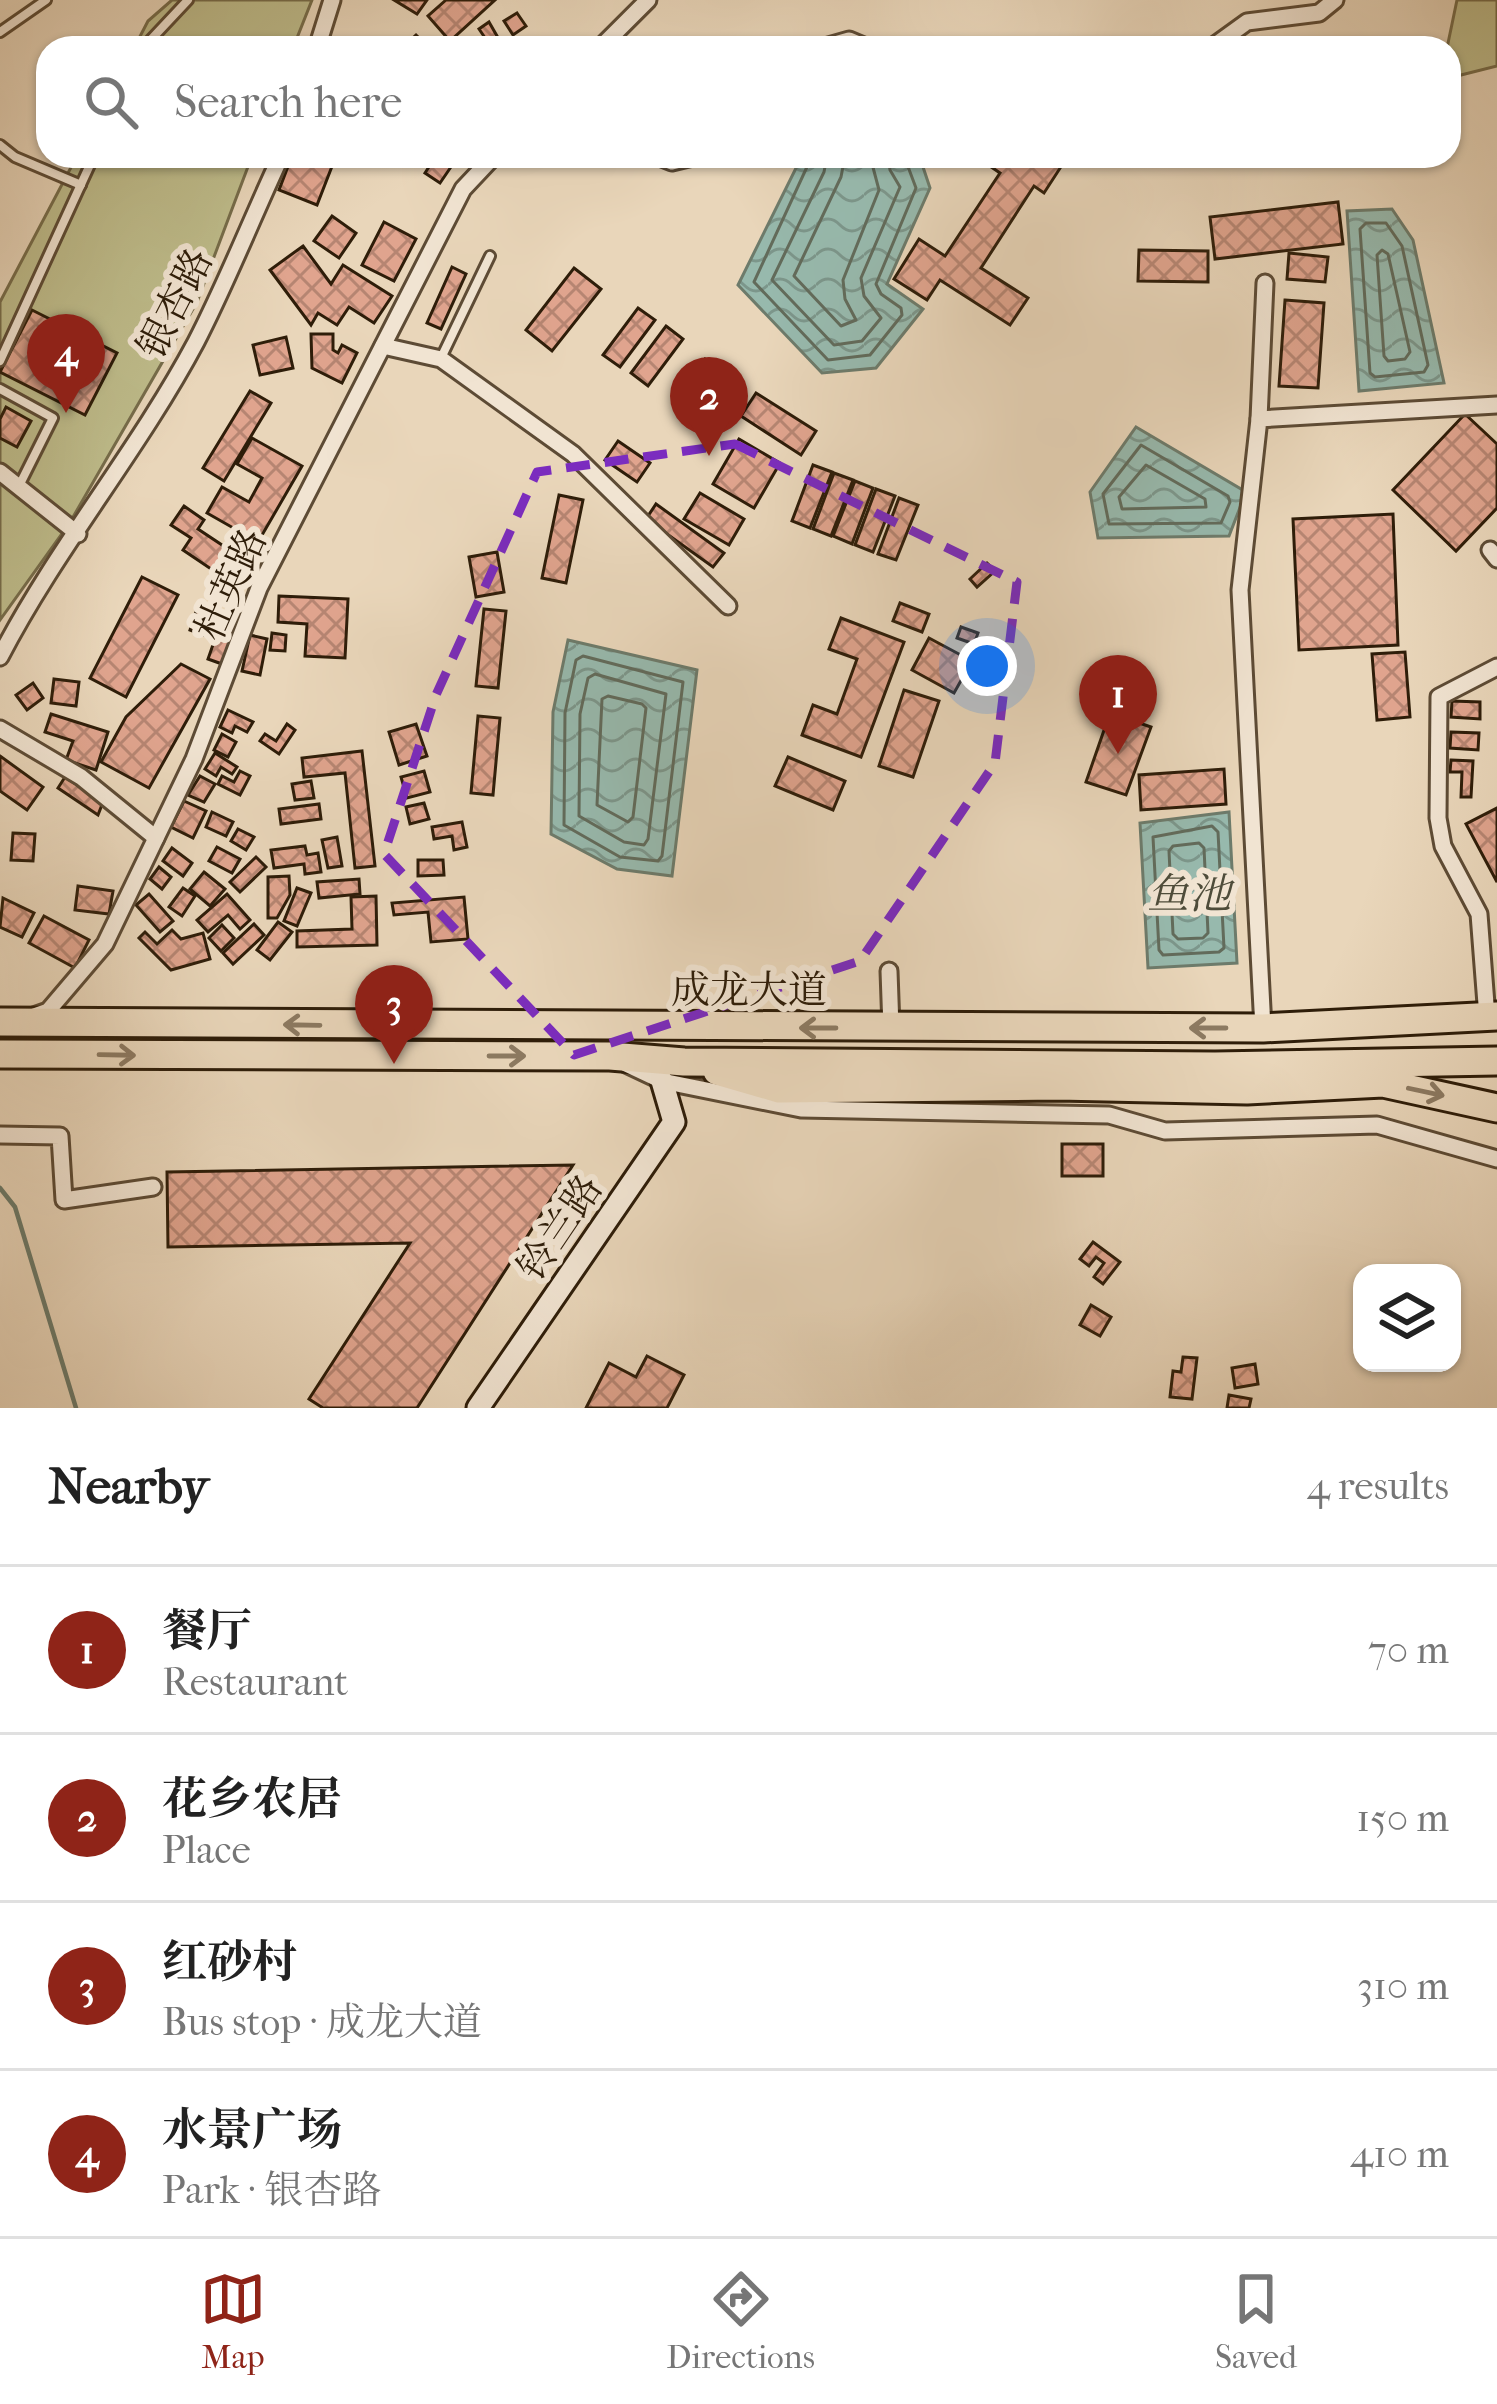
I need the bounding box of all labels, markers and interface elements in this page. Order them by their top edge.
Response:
search box [36,36,1461,168]
icon: search [78,69,144,135]
text: Search here [174,76,402,129]
street label: 银杏路 [128,241,222,366]
pin: 4 [27,314,105,413]
pin: 2 [670,357,748,456]
street label: 杜英路 [186,522,276,647]
your location [957,636,1017,696]
pin: 1 [1079,655,1157,754]
water label: 鱼池 [1147,870,1235,919]
pin: 3 [355,965,433,1064]
street label: 成龙大道 [671,967,827,1013]
one-way arrow [283,1014,322,1036]
one-way arrow [799,1017,838,1039]
one-way arrow [1189,1017,1228,1039]
one-way arrow [97,1044,136,1066]
one-way arrow [487,1045,526,1067]
one-way arrow [1407,1081,1445,1104]
street label: 铃兰路 [508,1166,612,1289]
map controls [1353,1264,1461,1372]
button: layers [1353,1264,1461,1372]
text: Nearby [48,1456,209,1516]
text: 4 results [1307,1463,1449,1509]
text: 餐厅 [162,1605,252,1658]
text: 1 [80,1627,94,1673]
text: 70 m [1368,1627,1449,1673]
text: Restaurant [162,1659,348,1705]
text: 花乡农居 [162,1773,342,1826]
text: 2 [77,1795,97,1841]
text: 150 m [1356,1795,1449,1841]
text: Place [162,1827,251,1873]
text: 红砂村 [162,1936,297,1989]
text: 3 [79,1963,95,2009]
text: 310 m [1357,1963,1449,2009]
text: Bus stop · 成龙大道 [162,1999,482,2045]
text: 水景广场 [162,2104,342,2157]
text: 4 [75,2131,99,2177]
text: 410 m [1350,2131,1449,2177]
text: Park · 银杏路 [162,2167,381,2213]
tab: Map [200,2266,266,2377]
tab: Directions [666,2266,815,2377]
tab: Saved [1215,2266,1297,2377]

